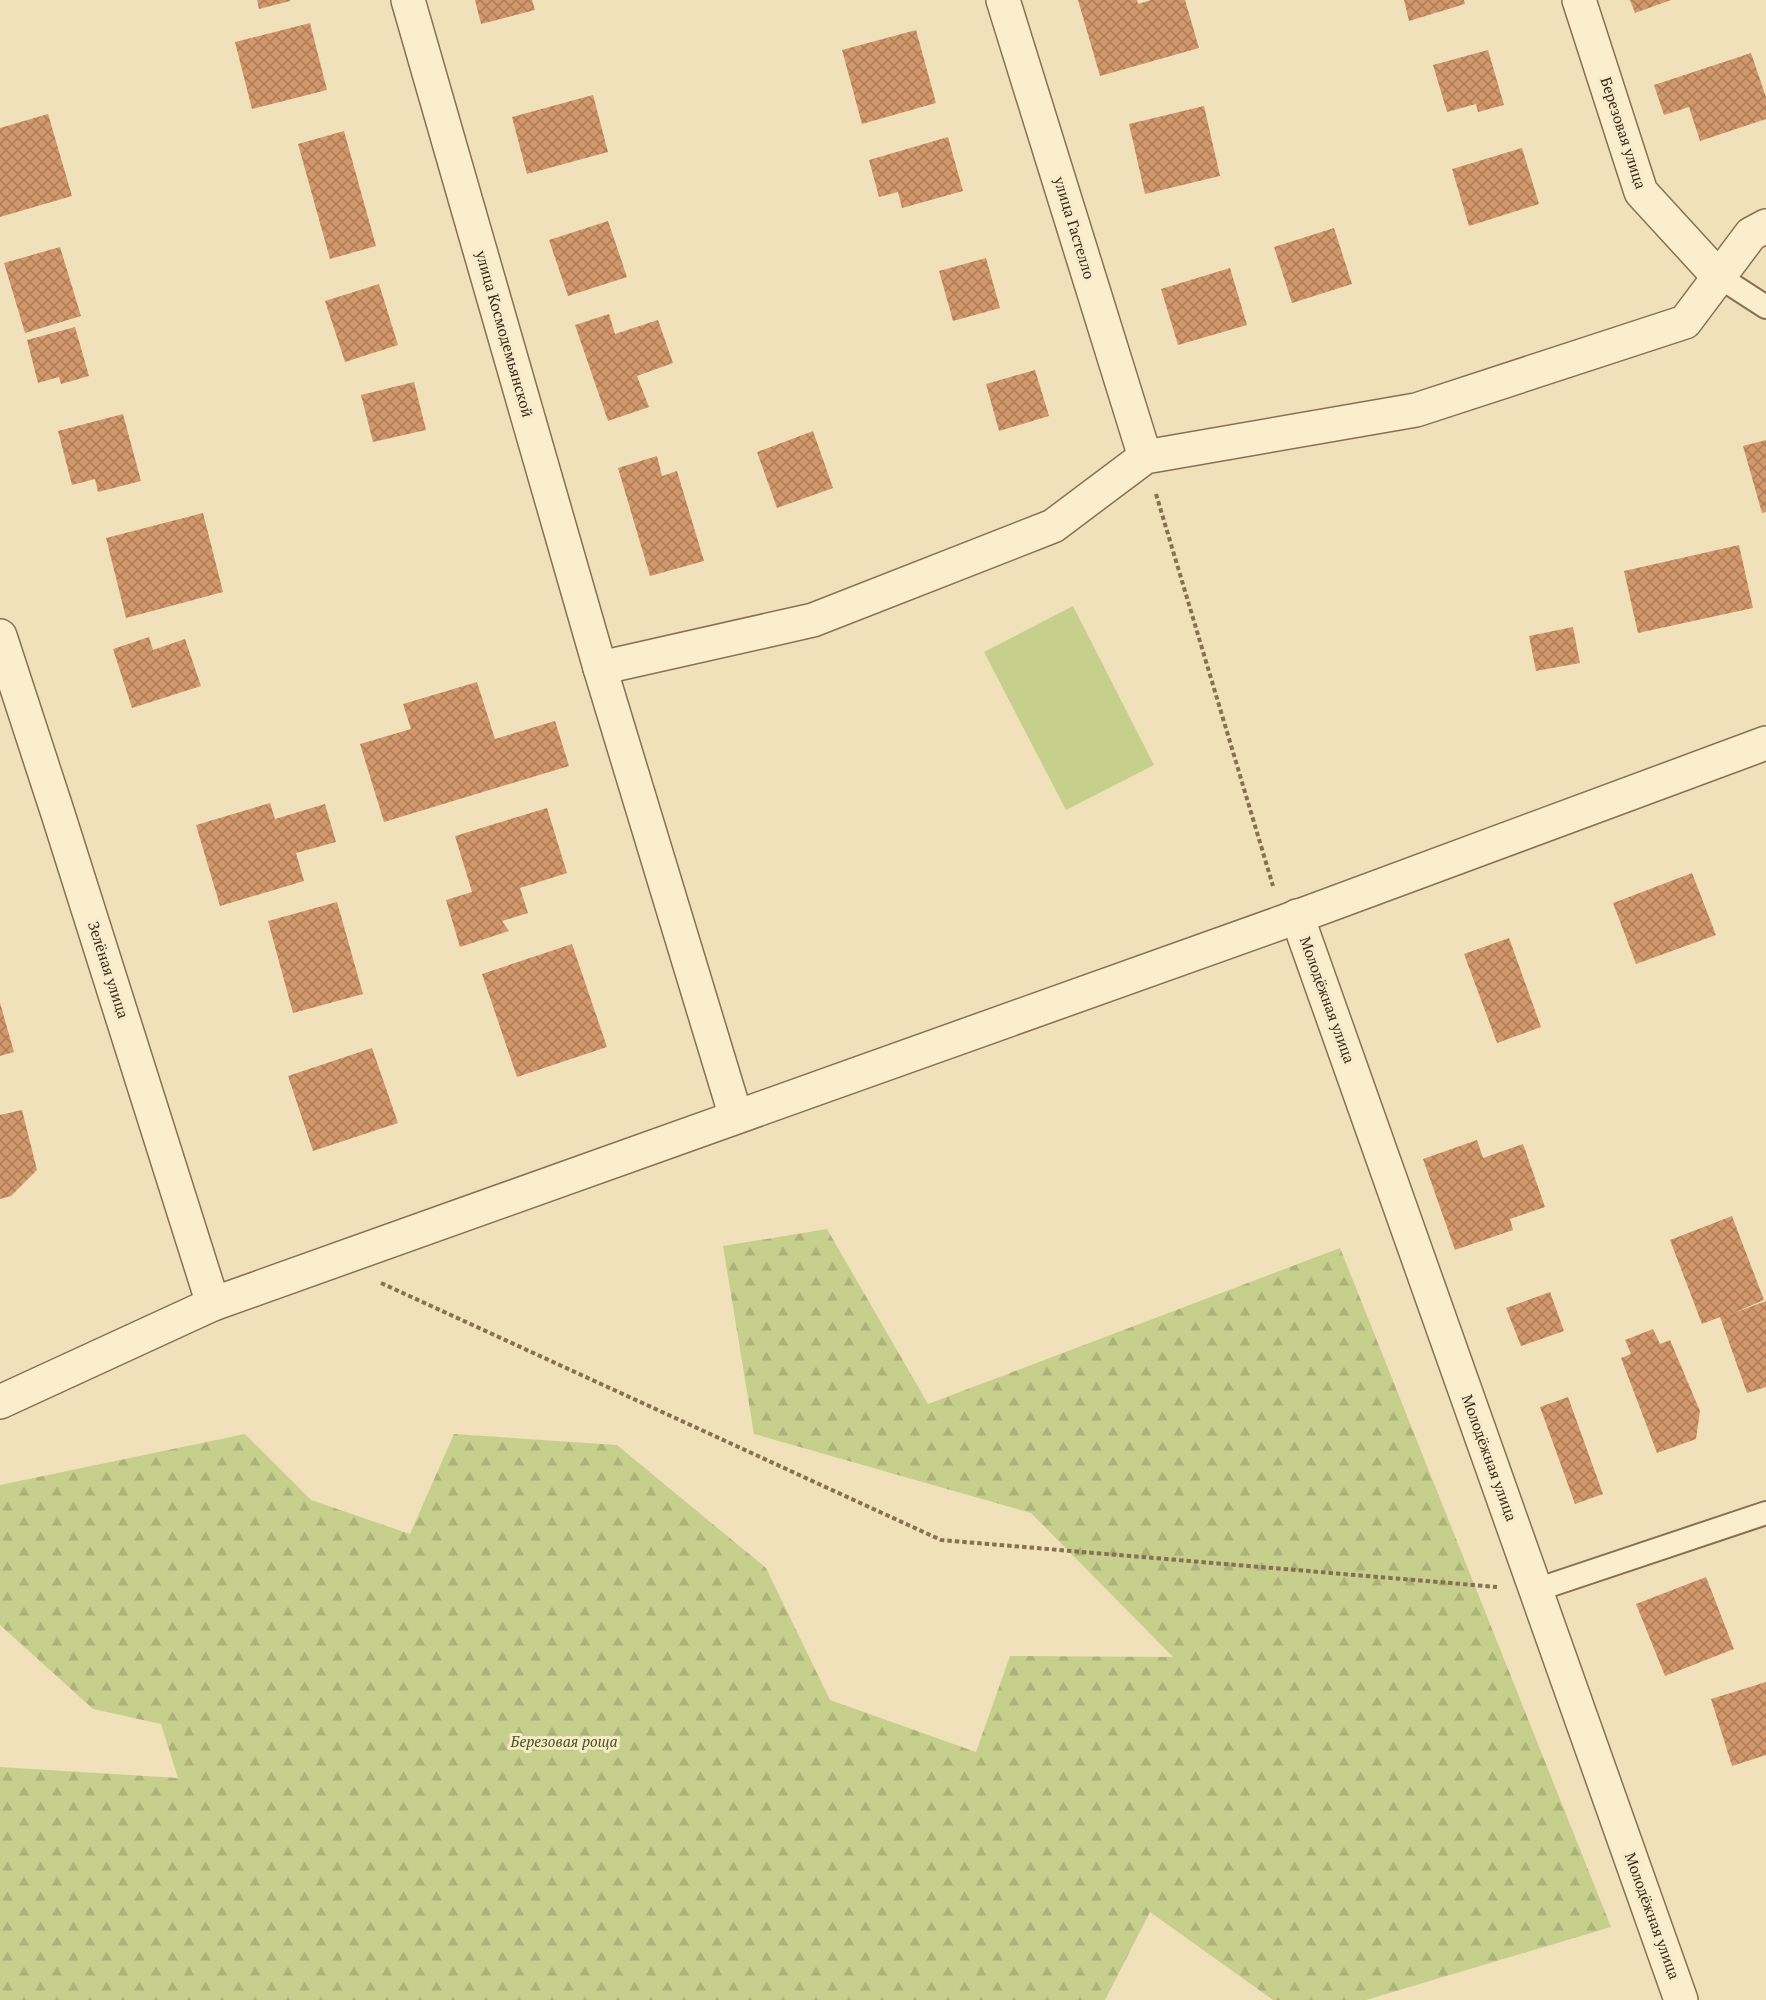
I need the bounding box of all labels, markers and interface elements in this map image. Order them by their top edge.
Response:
street label: Березовая улица [1596,74,1652,192]
street label: улица Гастелло [1050,173,1100,281]
street label: улица Космодемьянской [471,247,538,419]
street label: Зелёная улица [84,919,134,1021]
street label: Молодёжная улица [1296,934,1360,1066]
street label: Молодёжная улица [1458,1392,1522,1524]
park label: Березовая роща [510,1731,617,1751]
street label: Молодёжная улица [1621,1850,1685,1982]

